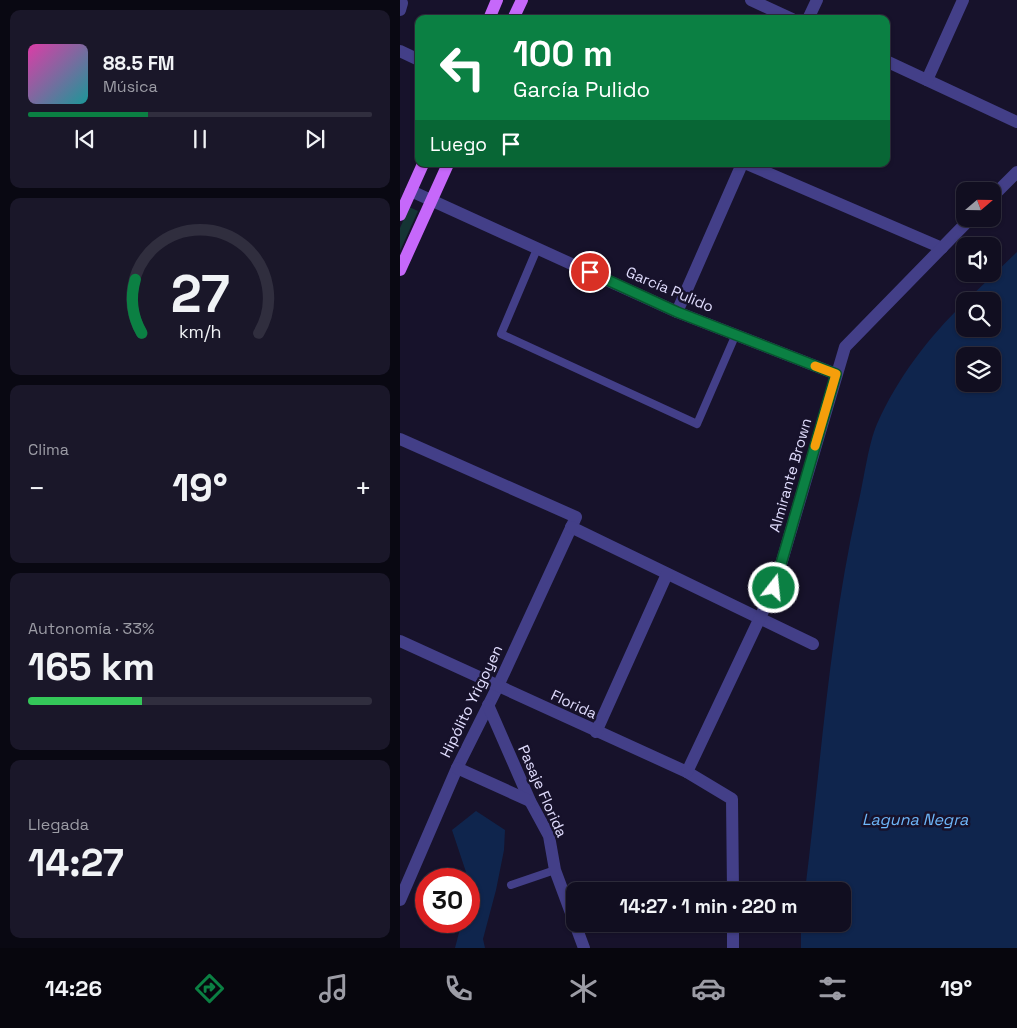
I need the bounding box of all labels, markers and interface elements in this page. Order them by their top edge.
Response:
text: 100 m [513,32,613,76]
icon: left [430,35,495,100]
text: 88.5 FM [103,51,175,76]
text: García Pulido [513,75,650,103]
text: Música [103,76,158,97]
icon: previous [71,125,99,153]
icon: pause [186,125,214,153]
icon: next [301,125,329,153]
icon: arrive [497,130,525,158]
text: Luego [430,132,487,157]
north arrow [956,182,1001,228]
map controls [956,182,1001,392]
button: sound [956,237,1001,282]
pin [569,251,611,293]
icon: arrive [576,258,604,286]
text: 27 [170,261,230,327]
street label: García Pulido [623,262,717,316]
button: search [956,292,1001,337]
text: km/h [179,320,221,343]
button: layers [956,347,1001,392]
street label: Almirante Brown [765,416,815,534]
text: Clima [28,439,69,460]
text: 19° [172,464,228,512]
text: − [28,470,45,506]
text: + [355,470,372,506]
position arrow [747,561,799,613]
text: Autonomía · 33% [28,618,154,639]
street label: Hipólito Yrigoyen [436,642,506,760]
text: 165 km [28,643,155,691]
street label: Florida [548,685,600,723]
street label: Pasaje Florida [514,742,572,840]
water label: Laguna Negra [862,809,969,830]
text: Llegada [28,814,89,835]
text: 14:27 [28,839,124,887]
speed limit sign: 30 [415,868,480,933]
text: 14:27 · 1 min · 220 m [620,894,797,919]
icon: directions [192,971,227,1006]
icon: music [316,971,351,1006]
icon: phone [441,971,476,1006]
icon: climate [566,971,601,1006]
icon: car [691,971,726,1006]
icon: filters [815,971,850,1006]
text: 14:26 [45,974,102,1002]
text: 19° [940,974,972,1002]

